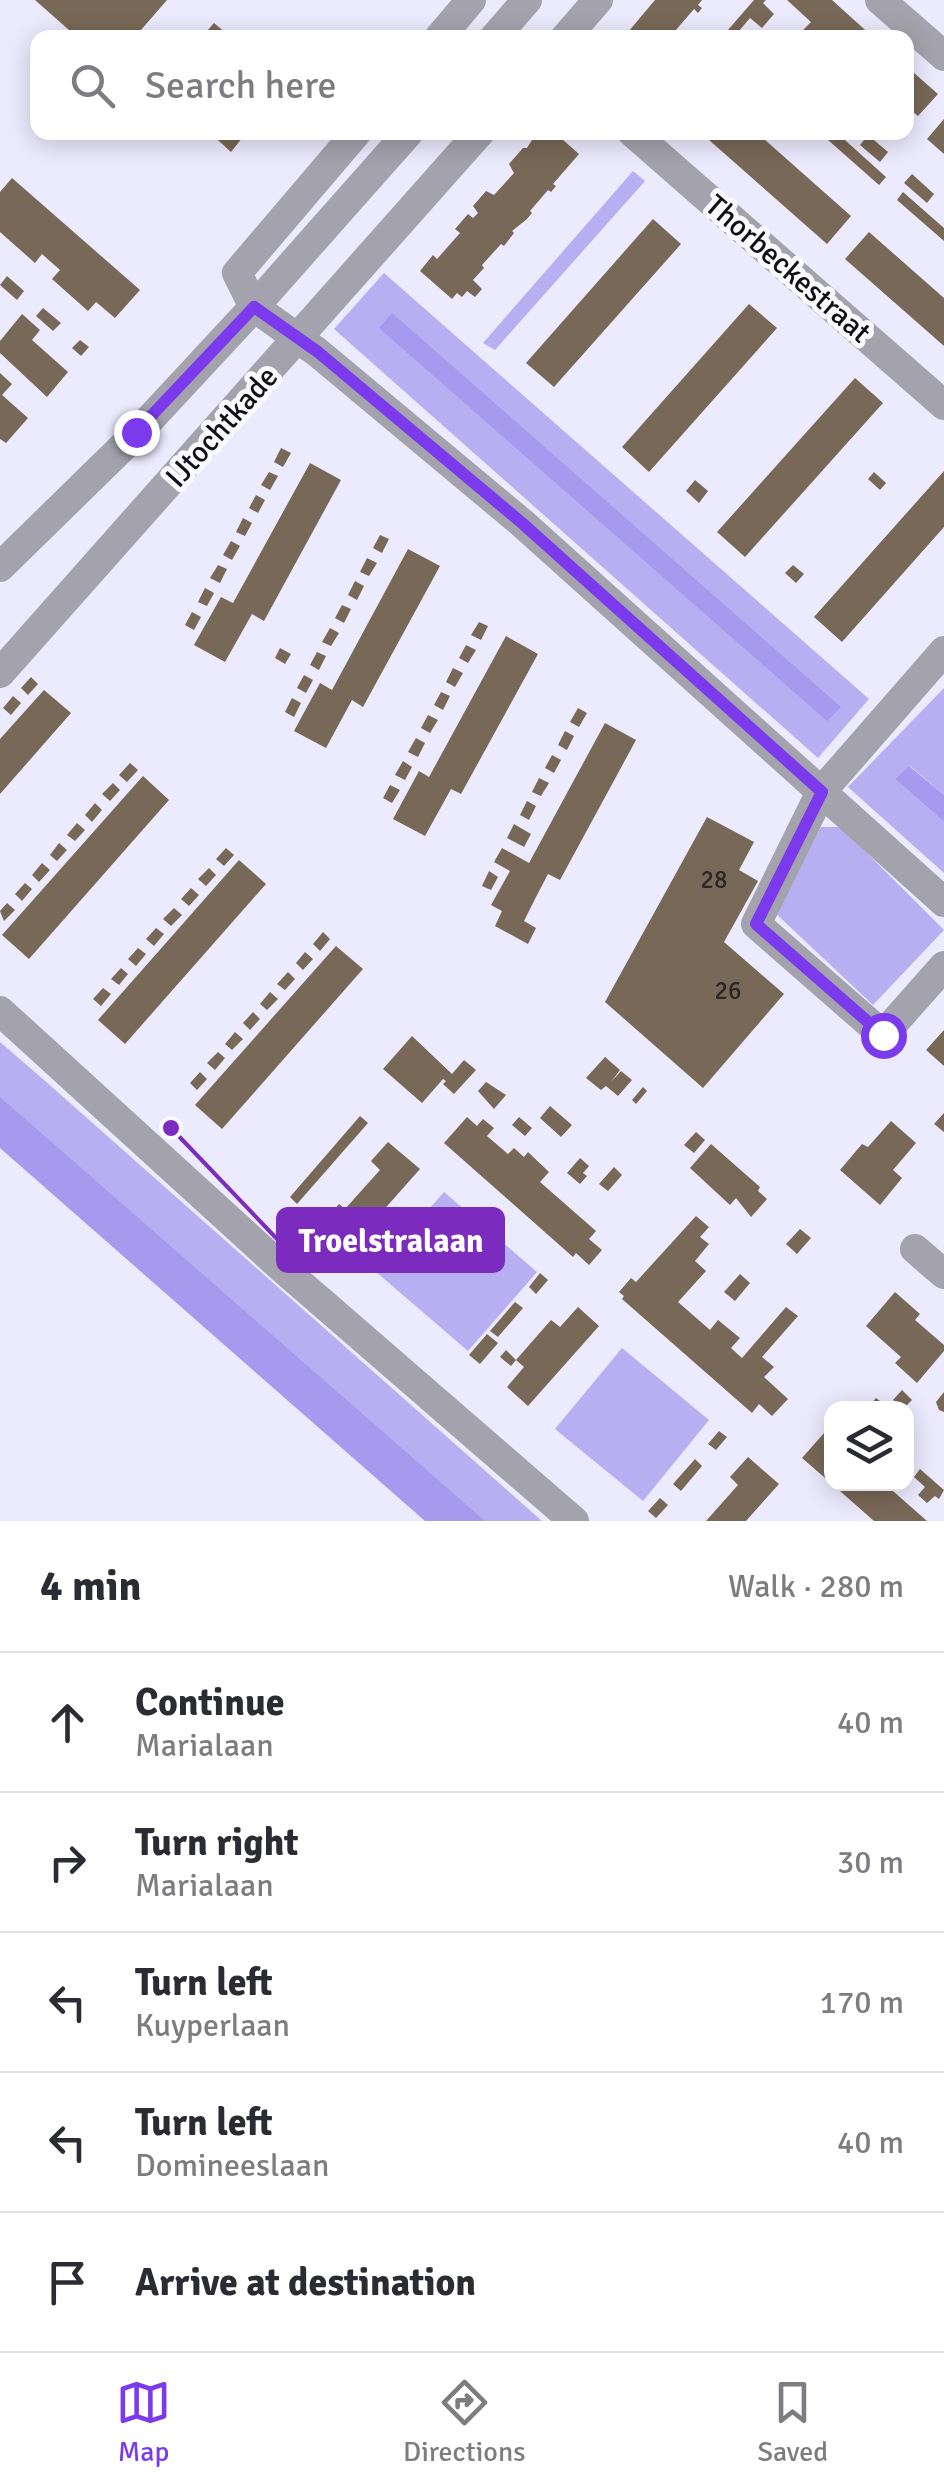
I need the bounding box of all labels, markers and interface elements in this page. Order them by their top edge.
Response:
search box [30,30,914,140]
icon: search [65,58,120,113]
text: Search here [145,62,337,109]
street label: Thorbeckestraat [698,187,878,351]
street label: IJtochtkade [158,359,286,495]
route end [114,410,160,456]
house number: 28 [700,864,728,895]
house number: 26 [714,975,742,1006]
route start [861,1013,907,1059]
callout: Troelstralaan [278,1209,503,1271]
text: Troelstralaan [298,1222,484,1261]
map controls [824,1401,914,1491]
button: layers [824,1401,914,1491]
text: 4 min [40,1561,141,1612]
text: Walk · 280 m [728,1567,904,1606]
text: Continue [135,1679,285,1726]
icon: ahead [40,1695,95,1750]
text: 40 m [837,1703,904,1742]
text: Marialaan [135,1726,274,1765]
text: Turn right [135,1819,299,1866]
icon: right [40,1835,95,1890]
text: 30 m [837,1843,904,1882]
text: Marialaan [135,1866,274,1905]
text: Turn left [135,1959,273,2006]
icon: left [40,1975,95,2030]
text: 170 m [820,1983,904,2022]
text: Kuyperlaan [135,2006,290,2045]
text: Turn left [135,2099,273,2146]
icon: left [40,2115,95,2170]
text: 40 m [837,2123,904,2162]
text: Domineeslaan [135,2146,329,2185]
icon: arrive [40,2255,95,2310]
text: Arrive at destination [135,2259,476,2306]
tab: Map [116,2375,171,2469]
tab: Directions [403,2375,525,2469]
tab: Saved [757,2375,828,2469]

